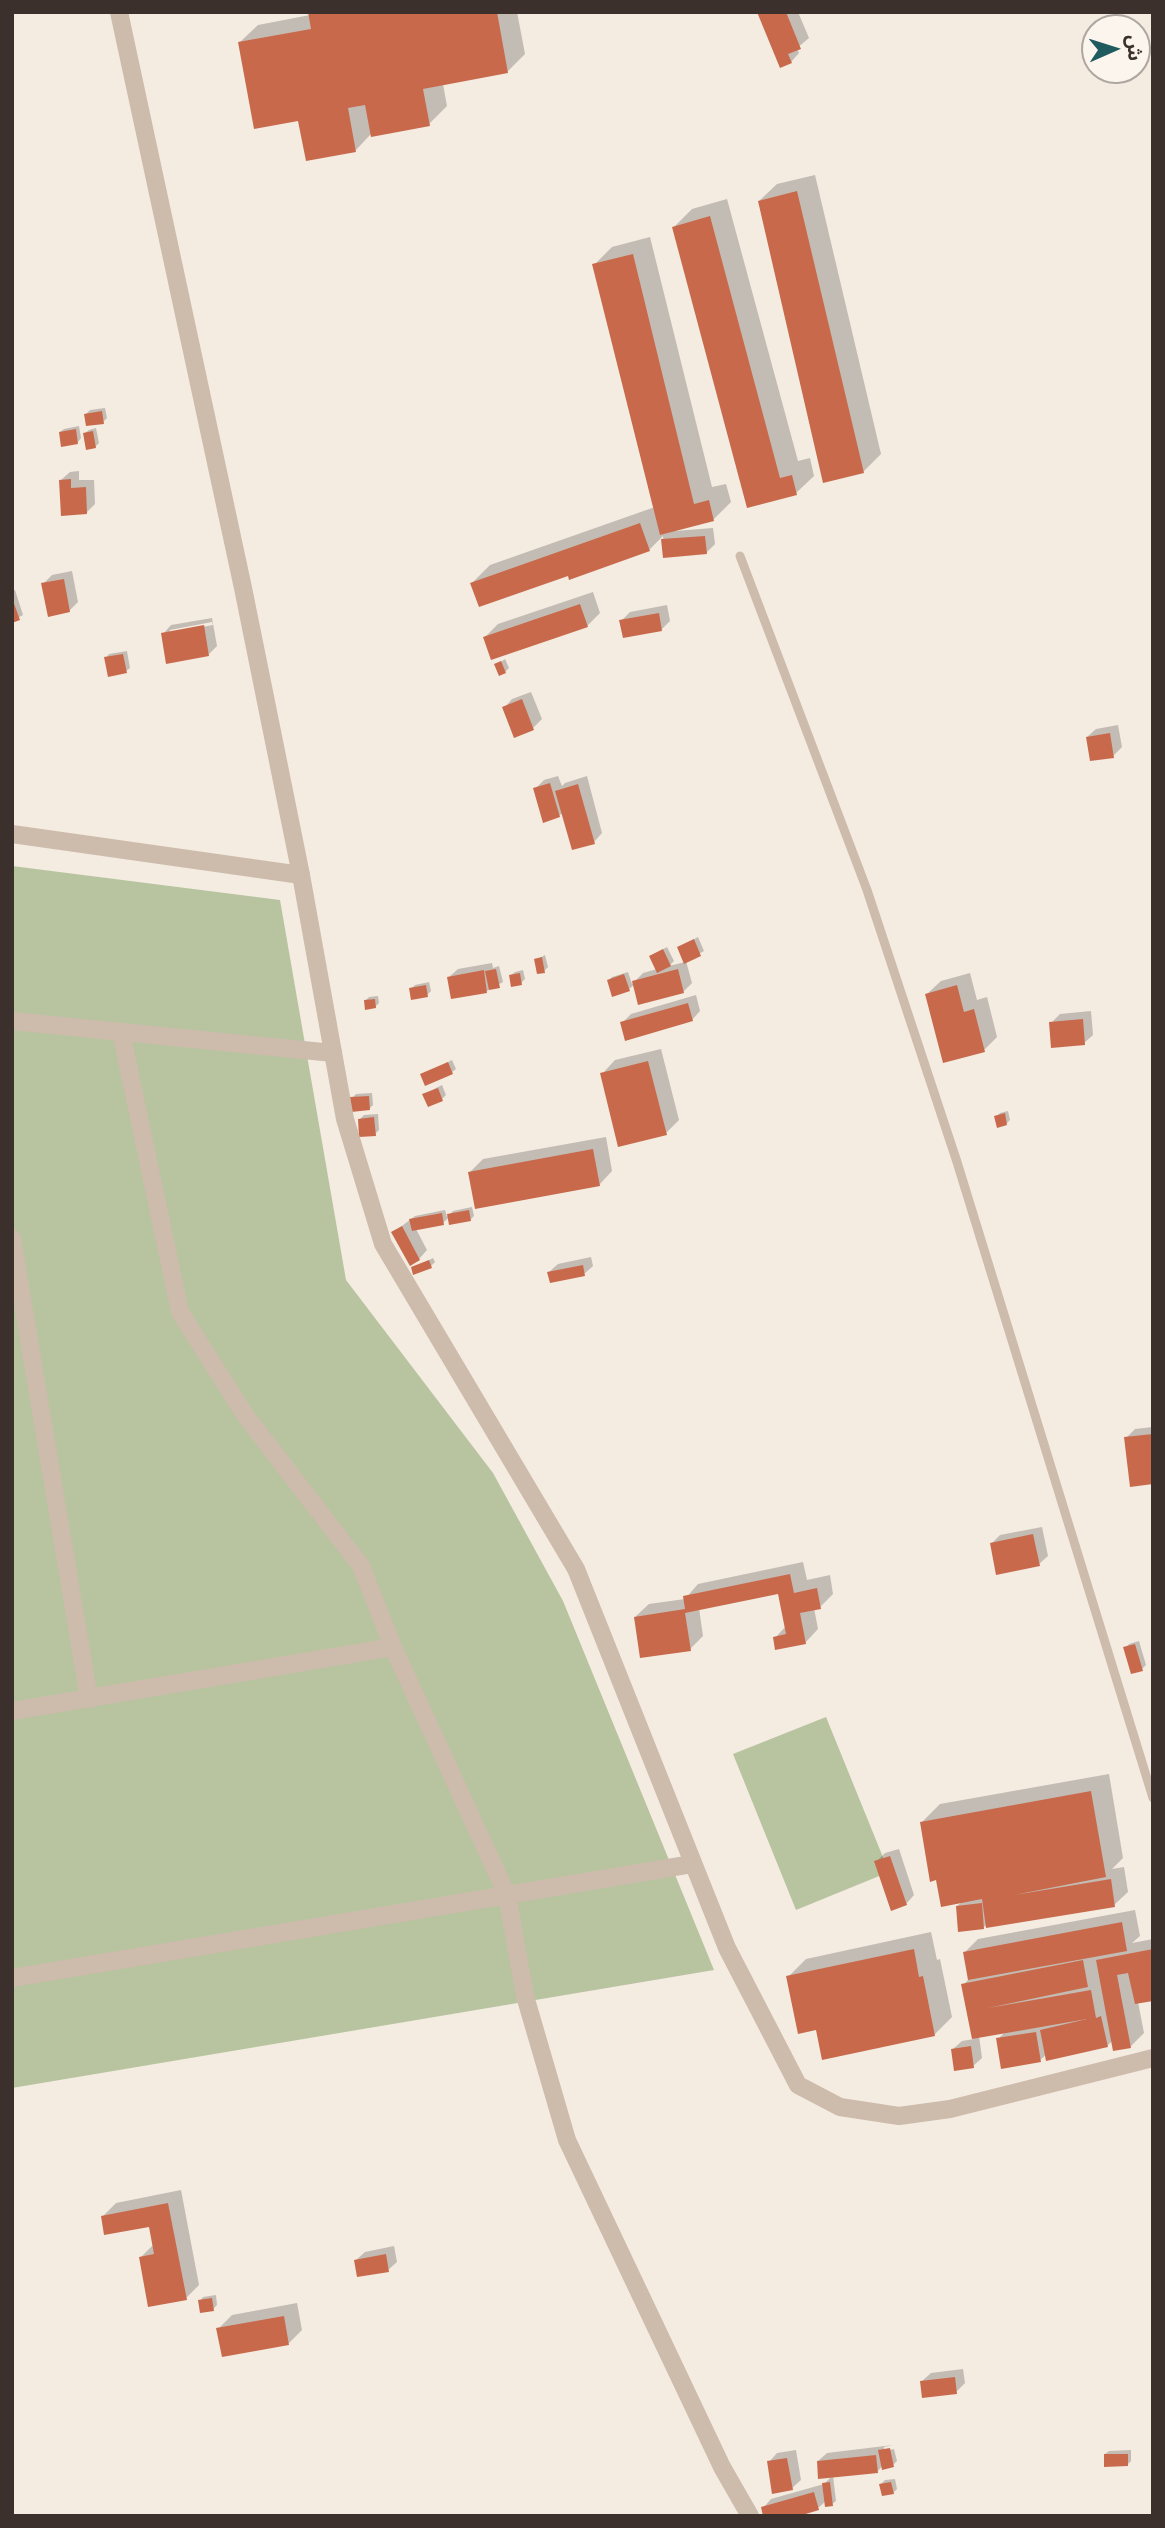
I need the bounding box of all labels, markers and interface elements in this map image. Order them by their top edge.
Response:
north arrow [1081,14,1151,84]
text: ش [1123,34,1147,62]

